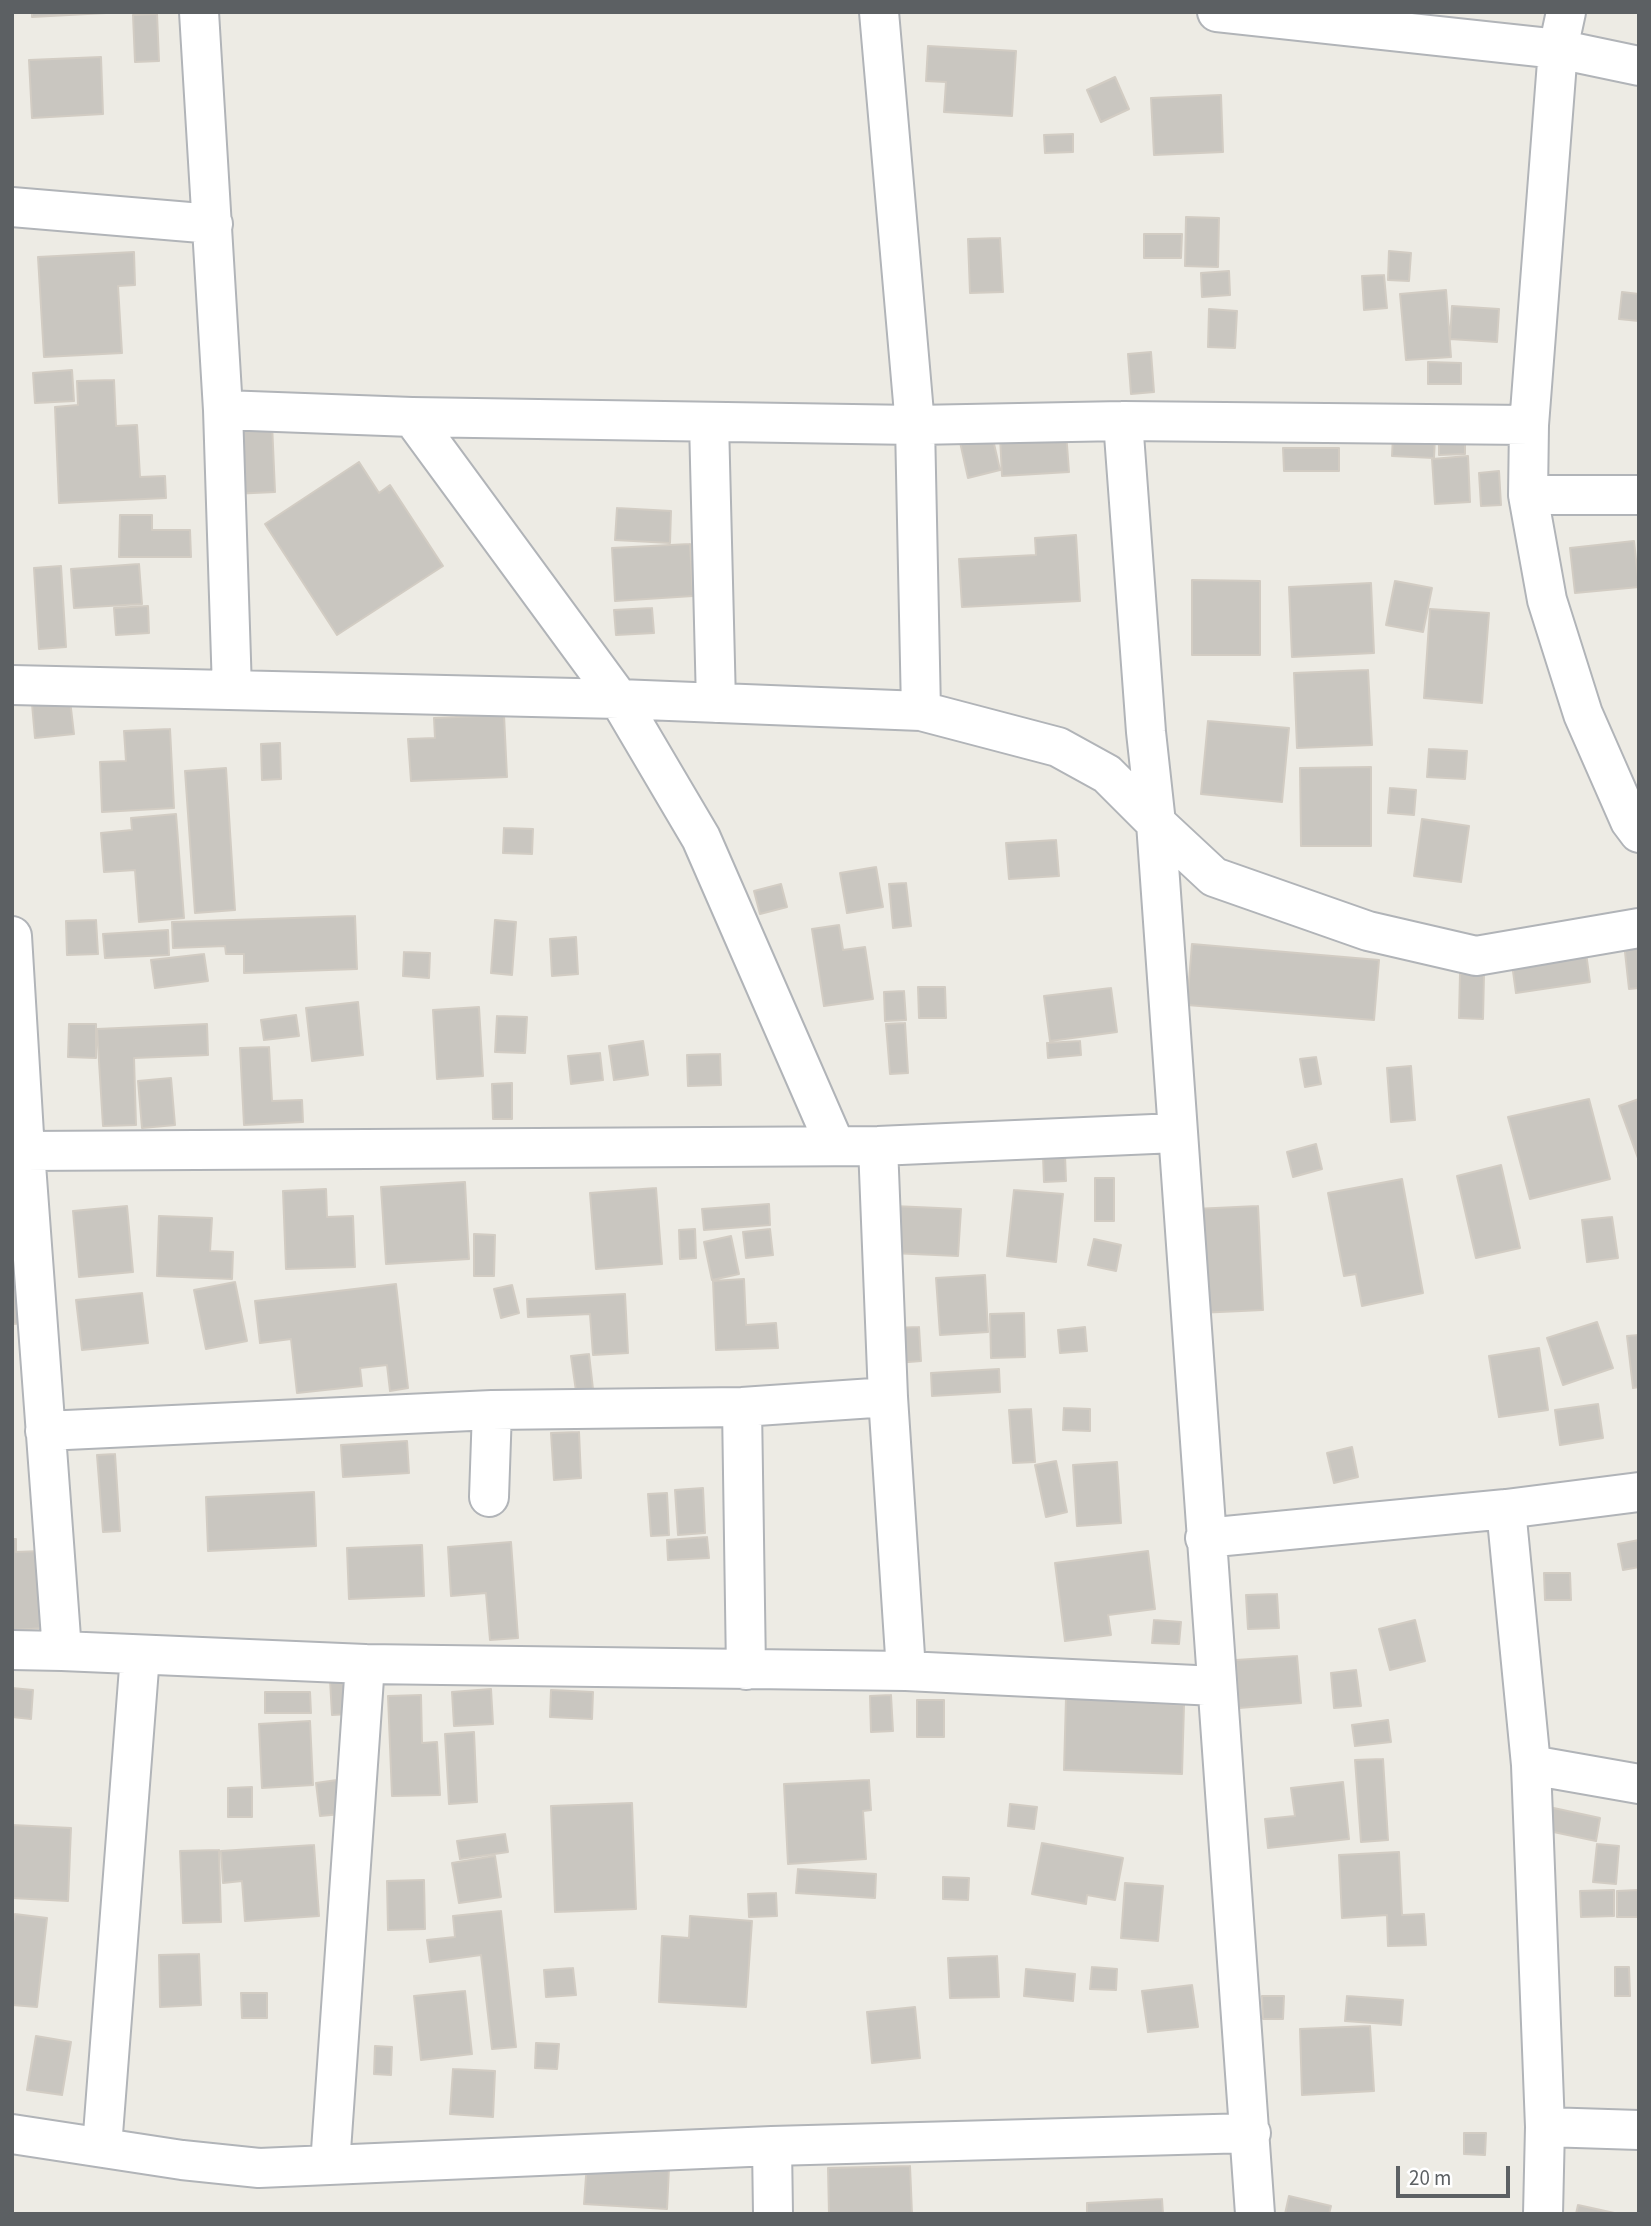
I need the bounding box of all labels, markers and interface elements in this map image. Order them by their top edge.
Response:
scale bar [1399,2152,1513,2196]
text: 20 m [1409,2163,1451,2193]

